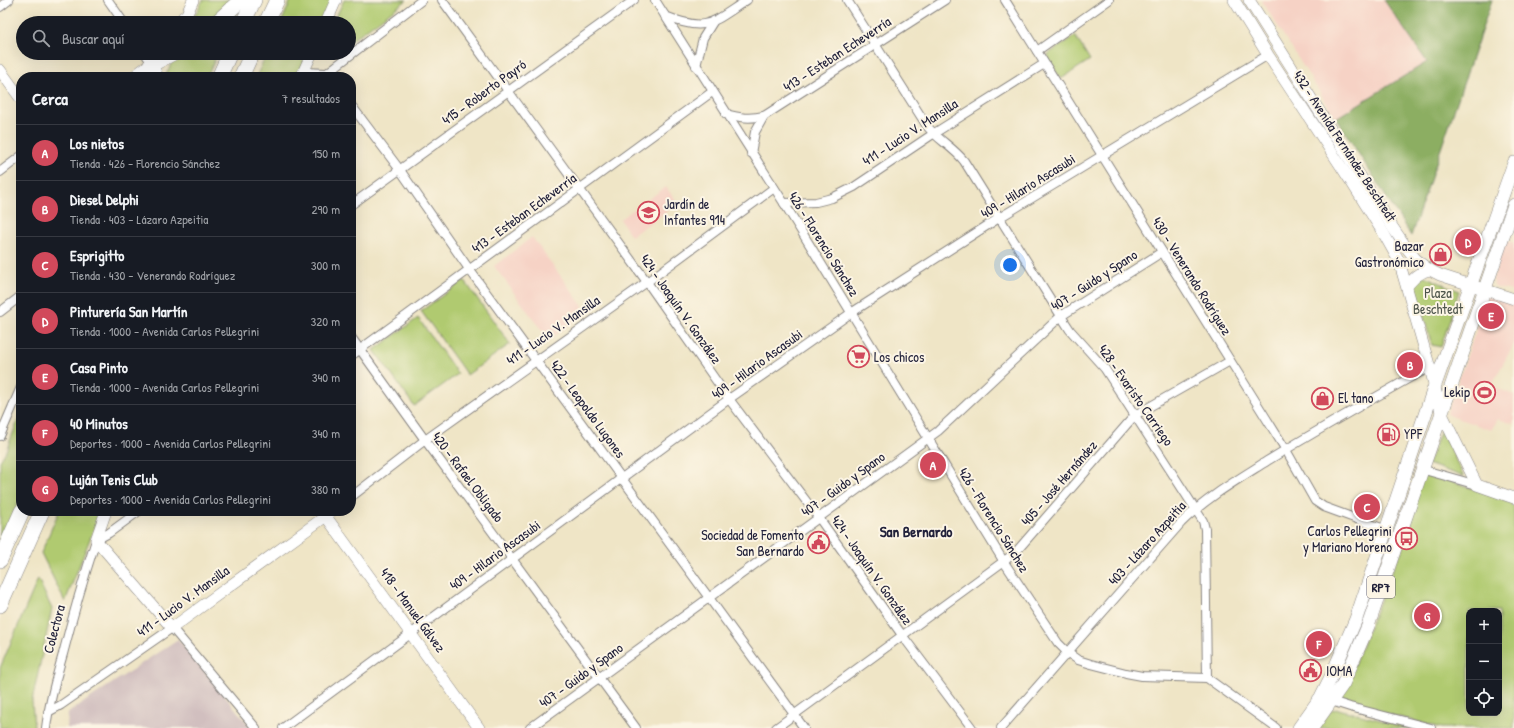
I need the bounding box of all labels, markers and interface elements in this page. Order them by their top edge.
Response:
street label: 413 - Esteban Echeverría [779,11,895,96]
search box [16,16,356,60]
icon: search [30,27,52,49]
text: Buscar aquí [62,28,125,49]
street label: 415 - Roberto Payró [438,54,531,129]
street label: 432 - Avenida Fernández Beschtedt [1289,67,1402,225]
text: Cerca [32,87,68,110]
text: 7 resultados [282,89,340,107]
street label: 411 - Lucio V. Mansilla [858,93,961,170]
text: Los nietos [70,133,124,154]
text: A [42,144,48,162]
text: 150 m [312,144,340,162]
street label: 409 - Hilario Ascasubi [977,149,1079,222]
text: Tienda · 426 - Florencio Sánchez [70,154,220,172]
street label: 413 - Esteban Echeverría [468,168,580,257]
street label: 426 - Florencio Sánchez [785,188,864,300]
text: Diesel Delphi [70,189,139,210]
place label: Jardín de Infantes 914 [664,194,725,229]
school or university icon: Jardín de Infantes 914 [636,199,662,225]
text: B [42,200,48,218]
text: 290 m [311,200,340,218]
text: Tienda · 403 - Lázaro Azpeitia [70,210,208,228]
street label: 430 - Venerando Rodríguez [1147,213,1237,339]
pin: D [1455,227,1481,257]
place label: Bazar Gastronómico [1355,236,1425,271]
shop icon: Bazar Gastronómico [1427,241,1453,267]
street label: 407 - Guido y Spano [1047,244,1141,315]
text: Esprigitto [70,245,124,266]
street label: 424 - Joaquín V. González [636,250,726,368]
your location [1000,255,1020,275]
text: C [41,256,49,274]
text: 300 m [311,256,340,274]
text: Tienda · 430 - Venerando Rodríguez [70,266,235,284]
park label: Plaza Beschtedt [1413,283,1463,318]
street label: 411 - Lucio V. Mansilla [502,290,604,369]
text: Pinturería San Martín [70,301,188,322]
pin: E [1478,301,1504,331]
text: D [42,312,48,330]
text: 320 m [310,312,340,330]
text: Tienda · 1000 - Avenida Carlos Pellegrini [70,322,260,340]
street label: 409 - Hilario Ascasubi [707,324,806,403]
street label: 428 - Evaristo Carriego [1094,340,1179,450]
supermarket icon: Los chicos [845,344,871,370]
place label: Los chicos [874,347,924,366]
pin: B [1397,350,1423,380]
street label: 422 - Leopoldo Lugones [546,356,630,462]
text: Casa Pinto [70,357,128,378]
text: E [42,368,48,386]
text: 340 m [312,368,340,386]
text: Tienda · 1000 - Avenida Carlos Pellegrini [70,378,260,396]
sports icon: Lekip [1472,379,1498,405]
place label: Lekip [1444,382,1470,402]
shop icon: El tano [1310,385,1336,411]
place label: El tano [1338,388,1374,407]
text: 40 Minutos [70,413,128,434]
fuel station icon: YPF [1376,421,1402,447]
text: F [43,424,47,442]
text: 340 m [312,424,340,442]
place label: YPF [1404,424,1423,443]
street label: 420 - Rafael Obligado [427,428,509,527]
text: Deportes · 1000 - Avenida Carlos Pellegrini [70,434,271,452]
street label: 405 - José Hernández [1016,436,1101,529]
street label: 407 - Guido y Spano [797,447,889,521]
pin: A [920,450,946,480]
street label: 426 - Florencio Sánchez [955,464,1034,576]
text: Luján Tenis Club [70,469,158,490]
text: G [42,480,48,498]
text: 380 m [311,480,340,498]
text: Deportes · 1000 - Avenida Carlos Pellegrini [70,490,271,508]
pin: C [1354,492,1380,522]
street label: 403 - Lázaro Azpeitia [1104,496,1191,590]
street label: 424 - Joaquín V. González [827,511,917,629]
street label: 409 - Hilario Ascasubi [445,515,544,594]
district label: San Bernardo [880,521,952,542]
place label: Carlos Pellegrini y Mariano Moreno [1303,521,1392,557]
place label: Sociedad de Fomento San Bernardo [701,525,804,560]
bus stop icon: Carlos Pellegrini y Mariano Moreno [1394,526,1420,552]
public building icon: Sociedad de Fomento San Bernardo [806,530,832,556]
street label: 411 - Lucio V. Mansilla [133,560,233,641]
street label: 418 - Manuel Gálvez [376,564,450,656]
road number: RP7 [1367,576,1395,598]
pin: G [1414,601,1440,631]
street label: Colectora [38,602,69,655]
map controls [1466,608,1502,716]
button: + [1466,608,1502,644]
pin: F [1306,629,1332,659]
street label: 407 - Guido y Spano [535,638,627,712]
button: − [1466,644,1502,680]
public building icon: IOMA [1297,658,1323,684]
place label: IOMA [1326,661,1352,680]
button: locate [1466,680,1502,716]

